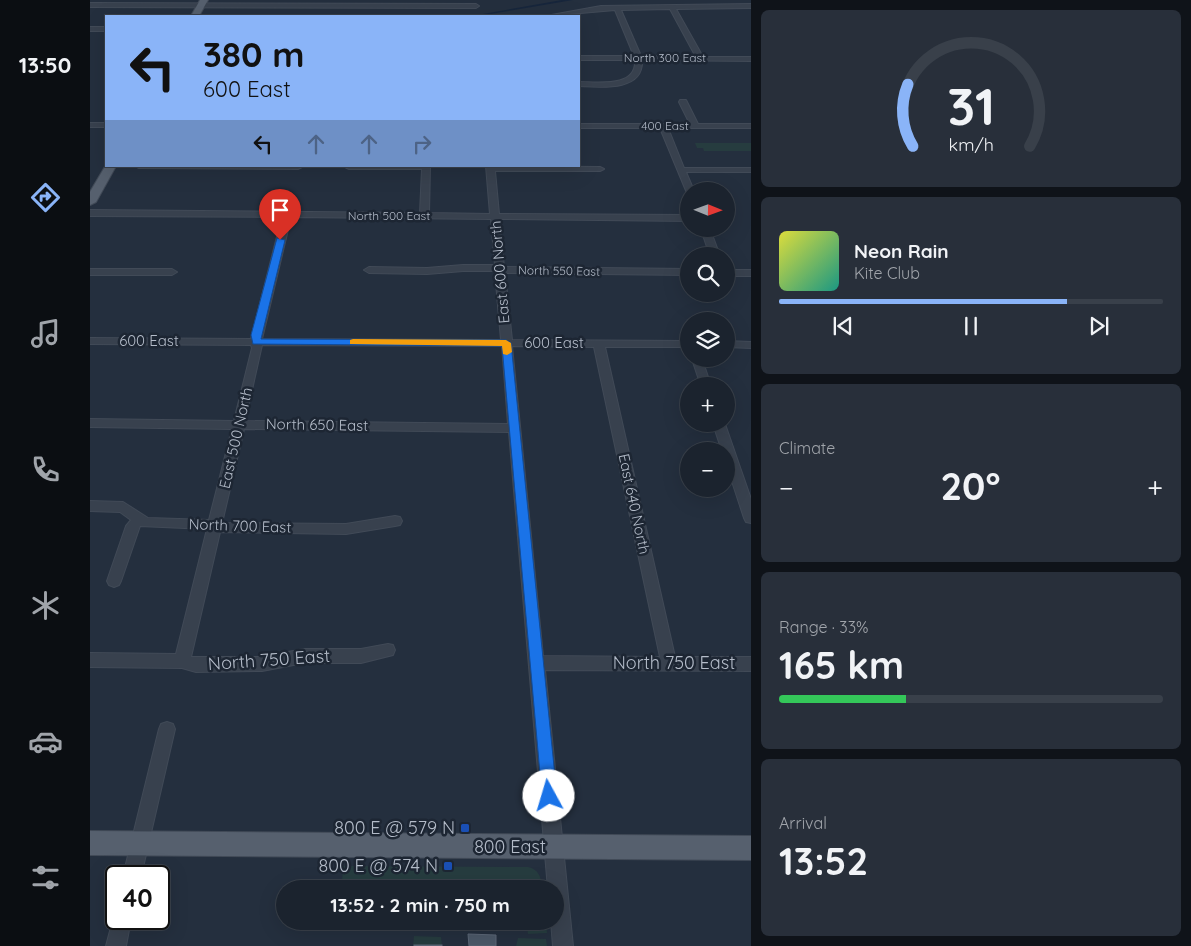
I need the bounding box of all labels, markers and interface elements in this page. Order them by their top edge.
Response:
text: 380 m [203,32,305,76]
icon: left [120,35,185,100]
street label: North 300 East [624,50,706,65]
text: 13:50 [19,51,71,79]
text: 31 [947,73,995,138]
text: 600 East [203,75,291,103]
street label: 400 East [641,118,689,133]
icon: left [249,130,277,158]
icon: ahead [302,130,330,158]
icon: ahead [355,130,383,158]
icon: right [408,130,436,158]
text: km/h [948,133,994,155]
icon: directions [28,180,63,215]
north arrow [680,182,735,238]
map controls [680,182,735,497]
pin [259,189,301,240]
icon: arrive [266,196,294,224]
street label: North 500 East [348,208,430,223]
street label: East 600 North [486,220,513,324]
text: Neon Rain [854,239,949,263]
button: search [680,247,735,302]
street label: North 550 East [518,262,600,279]
text: Kite Club [854,263,920,283]
button: layers [680,312,735,367]
icon: previous [829,312,857,340]
icon: pause [957,312,985,340]
icon: next [1085,312,1113,340]
icon: music [28,316,63,351]
street label: 600 East [119,331,179,350]
street label: 600 East [524,333,584,352]
button: + [680,377,735,432]
street label: East 500 North [215,385,256,490]
street label: North 650 East [266,414,368,435]
text: Climate [779,438,835,458]
button: − [680,442,735,497]
icon: phone [28,452,63,487]
street label: East 640 North [615,452,654,556]
text: 20° [940,462,1000,510]
text: − [779,470,794,505]
text: + [1147,470,1163,505]
street label: North 700 East [188,514,292,537]
icon: climate [28,588,63,623]
text: Range · 33% [779,617,868,637]
text: 165 km [779,641,904,689]
street label: North 750 East [207,644,331,675]
street label: North 750 East [613,651,735,674]
icon: car [28,724,63,759]
position arrow [522,769,574,821]
text: Arrival [779,813,827,833]
place label: 800 E @ 579 N [334,816,455,839]
marker: 800 E @ 579 N [459,822,471,834]
street label: 800 East [474,835,546,858]
text: 13:52 [779,837,868,885]
place label: 800 E @ 574 N [319,854,438,877]
icon: filters [28,860,63,895]
marker: 800 E @ 574 N [442,860,454,872]
speed limit sign: 40 [105,865,170,930]
text: 13:52 · 2 min · 750 m [330,893,510,917]

